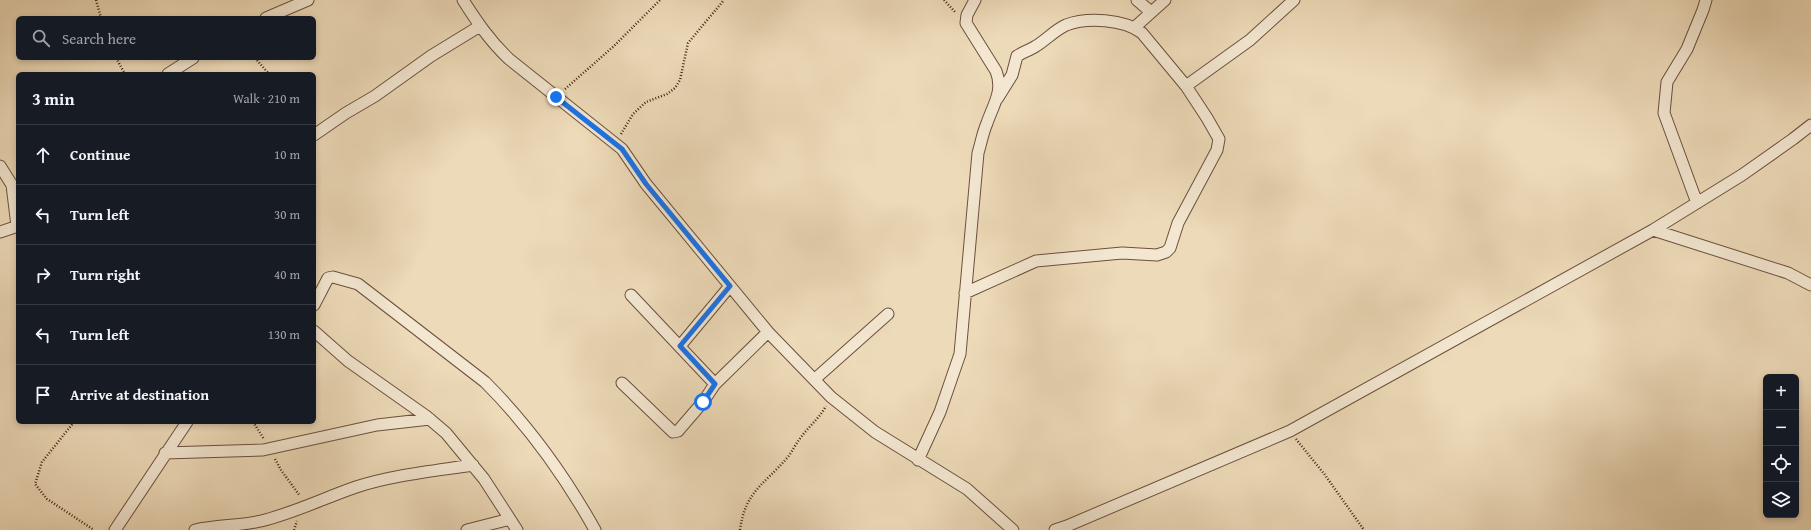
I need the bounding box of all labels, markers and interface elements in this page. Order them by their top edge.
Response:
search box [16,16,316,60]
icon: search [30,27,52,49]
text: Search here [62,28,136,49]
text: 3 min [32,86,74,111]
route end [547,88,565,106]
text: Walk · 210 m [233,89,300,108]
icon: ahead [32,144,54,166]
text: Continue [70,144,131,165]
text: 10 m [274,145,300,164]
icon: left [32,204,54,226]
text: Turn left [70,204,129,225]
text: 30 m [274,205,300,224]
icon: right [32,264,54,286]
text: Turn right [70,264,141,285]
text: 40 m [274,265,300,284]
icon: left [32,324,54,346]
text: Turn left [70,324,129,345]
text: 130 m [268,325,300,344]
map controls [1763,374,1799,518]
button: + [1763,374,1799,410]
icon: arrive [32,384,54,406]
text: Arrive at destination [70,384,209,405]
route start [694,393,712,411]
button: − [1763,410,1799,446]
button: locate [1763,446,1799,482]
button: layers [1763,482,1799,518]

